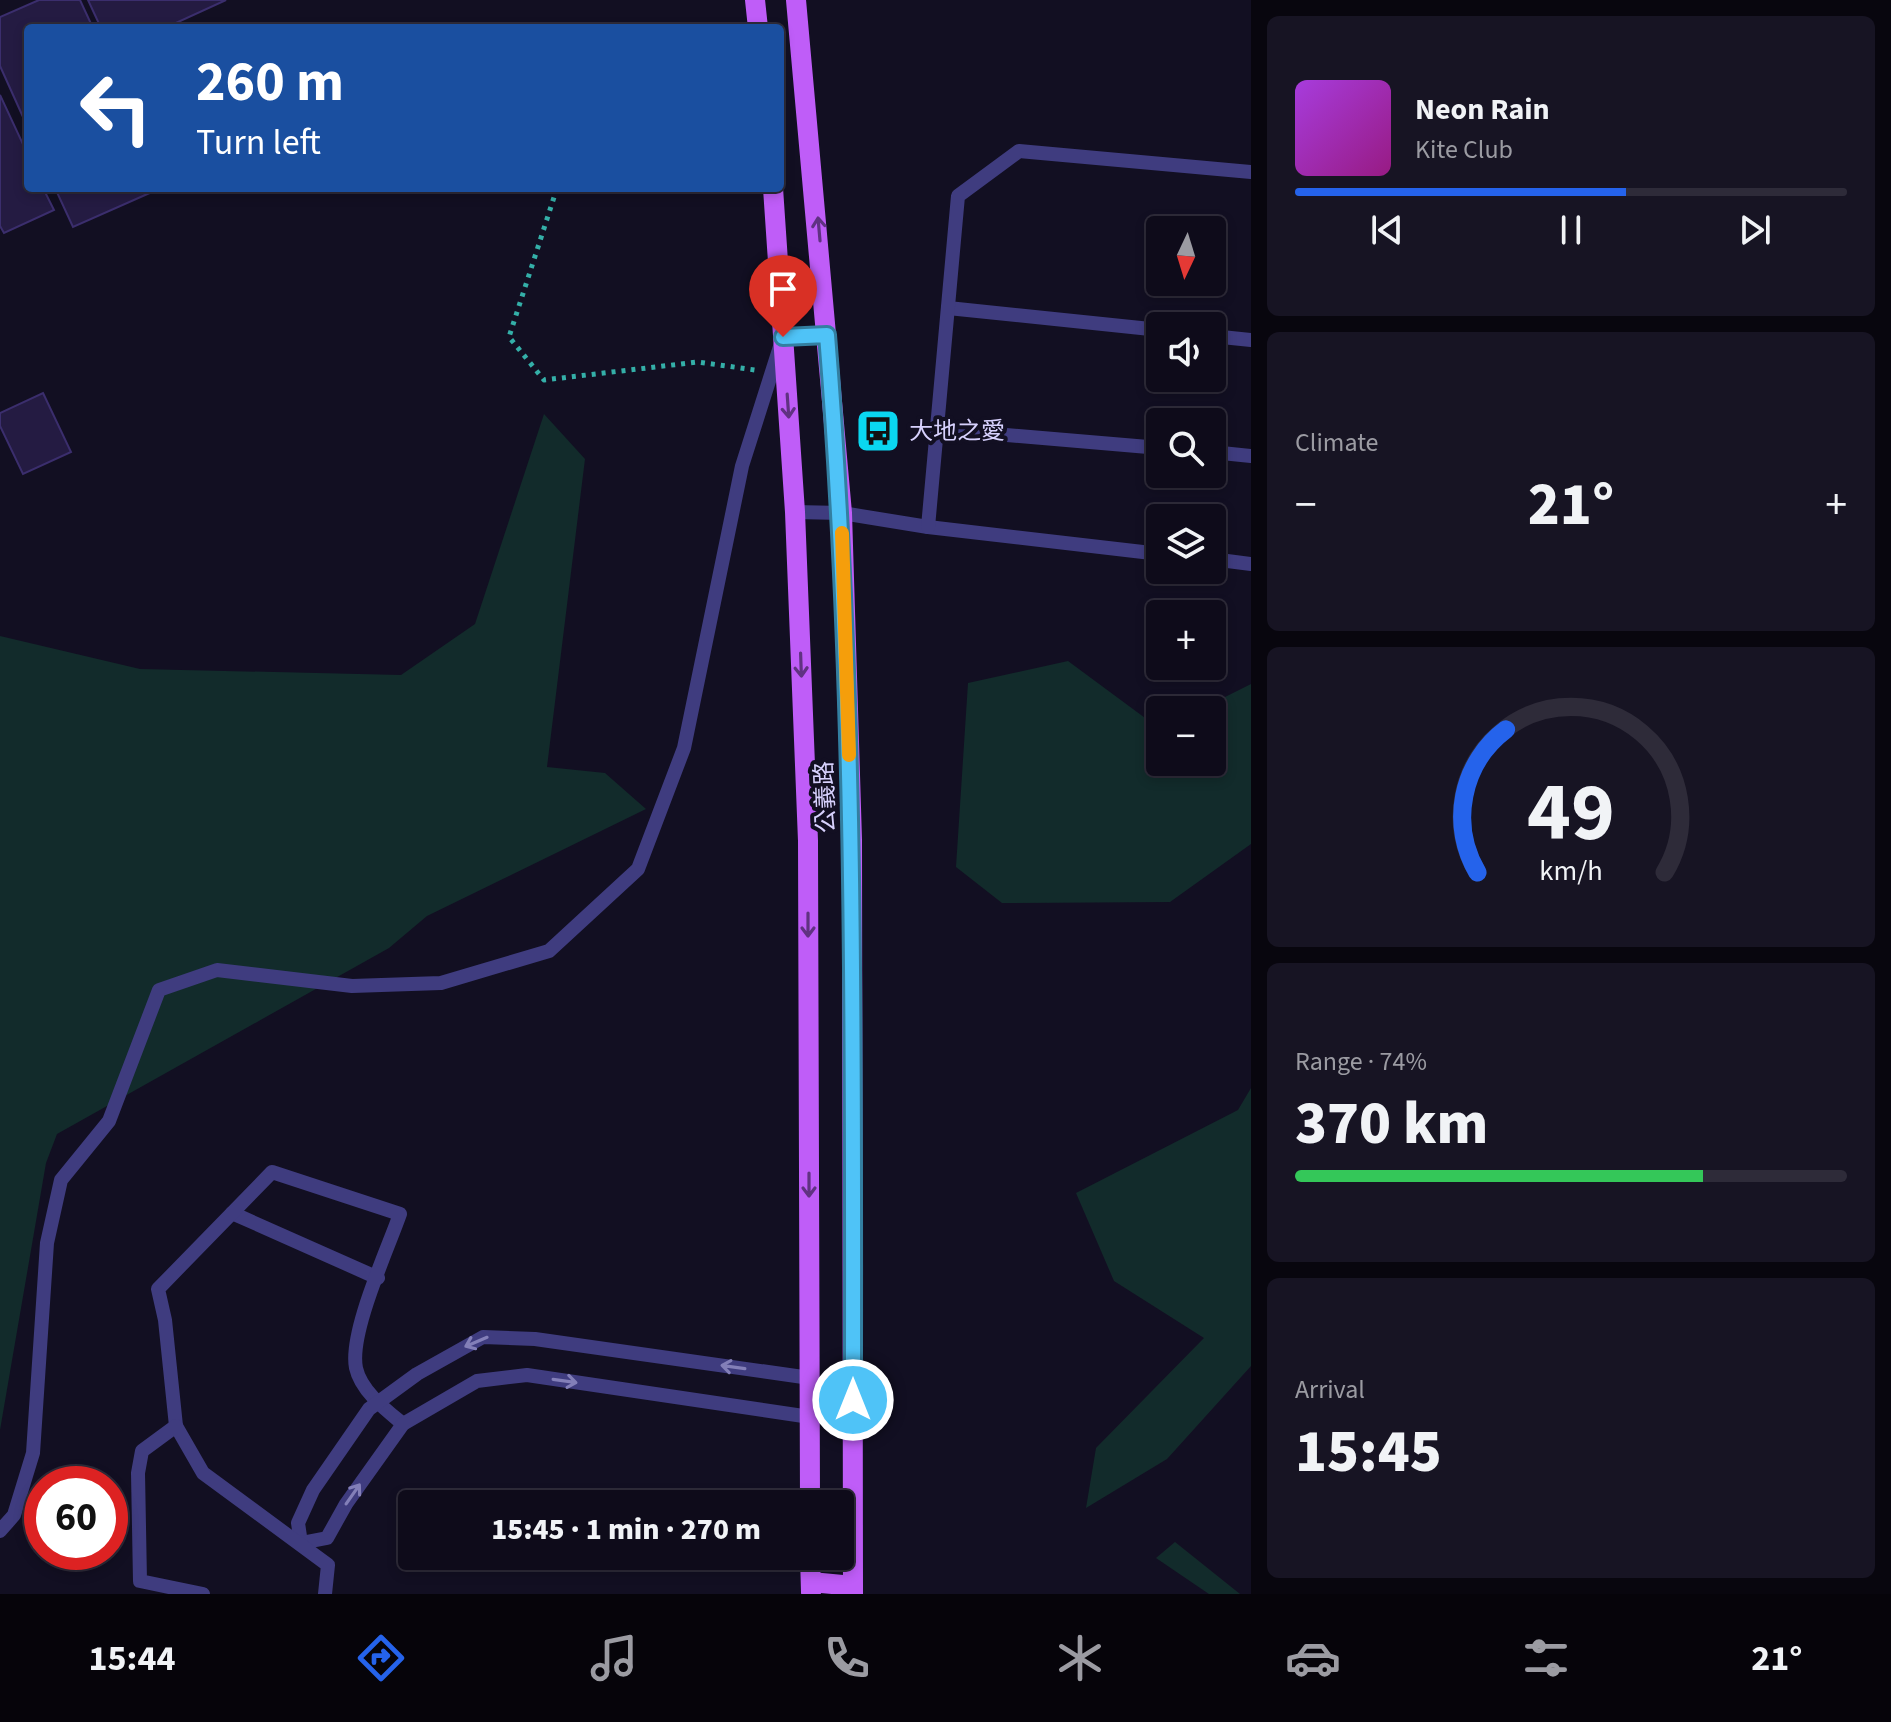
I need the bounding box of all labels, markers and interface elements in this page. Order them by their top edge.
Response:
text: 260 m [196,43,344,122]
icon: left [64,56,168,160]
text: Neon Rain [1415,88,1550,131]
text: Turn left [196,117,321,168]
text: Kite Club [1415,131,1513,168]
icon: previous [1365,208,1409,252]
icon: pause [1549,208,1593,252]
icon: next [1733,208,1777,252]
one-way arrow [811,216,826,243]
north arrow [1146,216,1226,296]
map controls [1146,216,1226,776]
pin [749,255,817,337]
icon: arrive [761,267,805,311]
button: sound [1146,312,1226,392]
one-way arrow [780,392,795,418]
bus stop icon: 大地之愛 [854,407,902,455]
button: search [1146,408,1226,488]
place label: 大地之愛 [909,414,1005,449]
text: Climate [1295,424,1379,461]
text: 21° [1528,463,1614,548]
text: − [1295,474,1317,537]
text: + [1825,474,1847,537]
button: layers [1146,504,1226,584]
button: + [1146,600,1226,680]
one-way arrow [793,651,808,678]
button: − [1146,696,1226,776]
text: 49 [1527,754,1615,872]
street label: 公義路 [807,760,844,834]
text: km/h [1539,851,1603,891]
one-way arrow [800,911,816,938]
text: Range · 74% [1295,1043,1427,1080]
text: 370 km [1295,1082,1488,1167]
one-way arrow [801,1171,817,1198]
one-way arrow [464,1336,489,1351]
position arrow [811,1358,895,1442]
one-way arrow [720,1359,746,1374]
text: Arrival [1295,1371,1365,1408]
one-way arrow [552,1374,577,1389]
text: 15:45 [1295,1410,1442,1495]
speed limit sign: 60 [24,1466,128,1570]
one-way arrow [344,1484,361,1505]
text: 15:45 · 1 min · 270 m [491,1508,761,1551]
icon: directions [353,1630,409,1686]
icon: music [586,1630,642,1686]
icon: phone [819,1630,875,1686]
icon: climate [1052,1630,1108,1686]
icon: car [1285,1630,1341,1686]
icon: filters [1518,1630,1574,1686]
text: 15:44 [89,1633,175,1684]
text: 21° [1751,1633,1802,1684]

